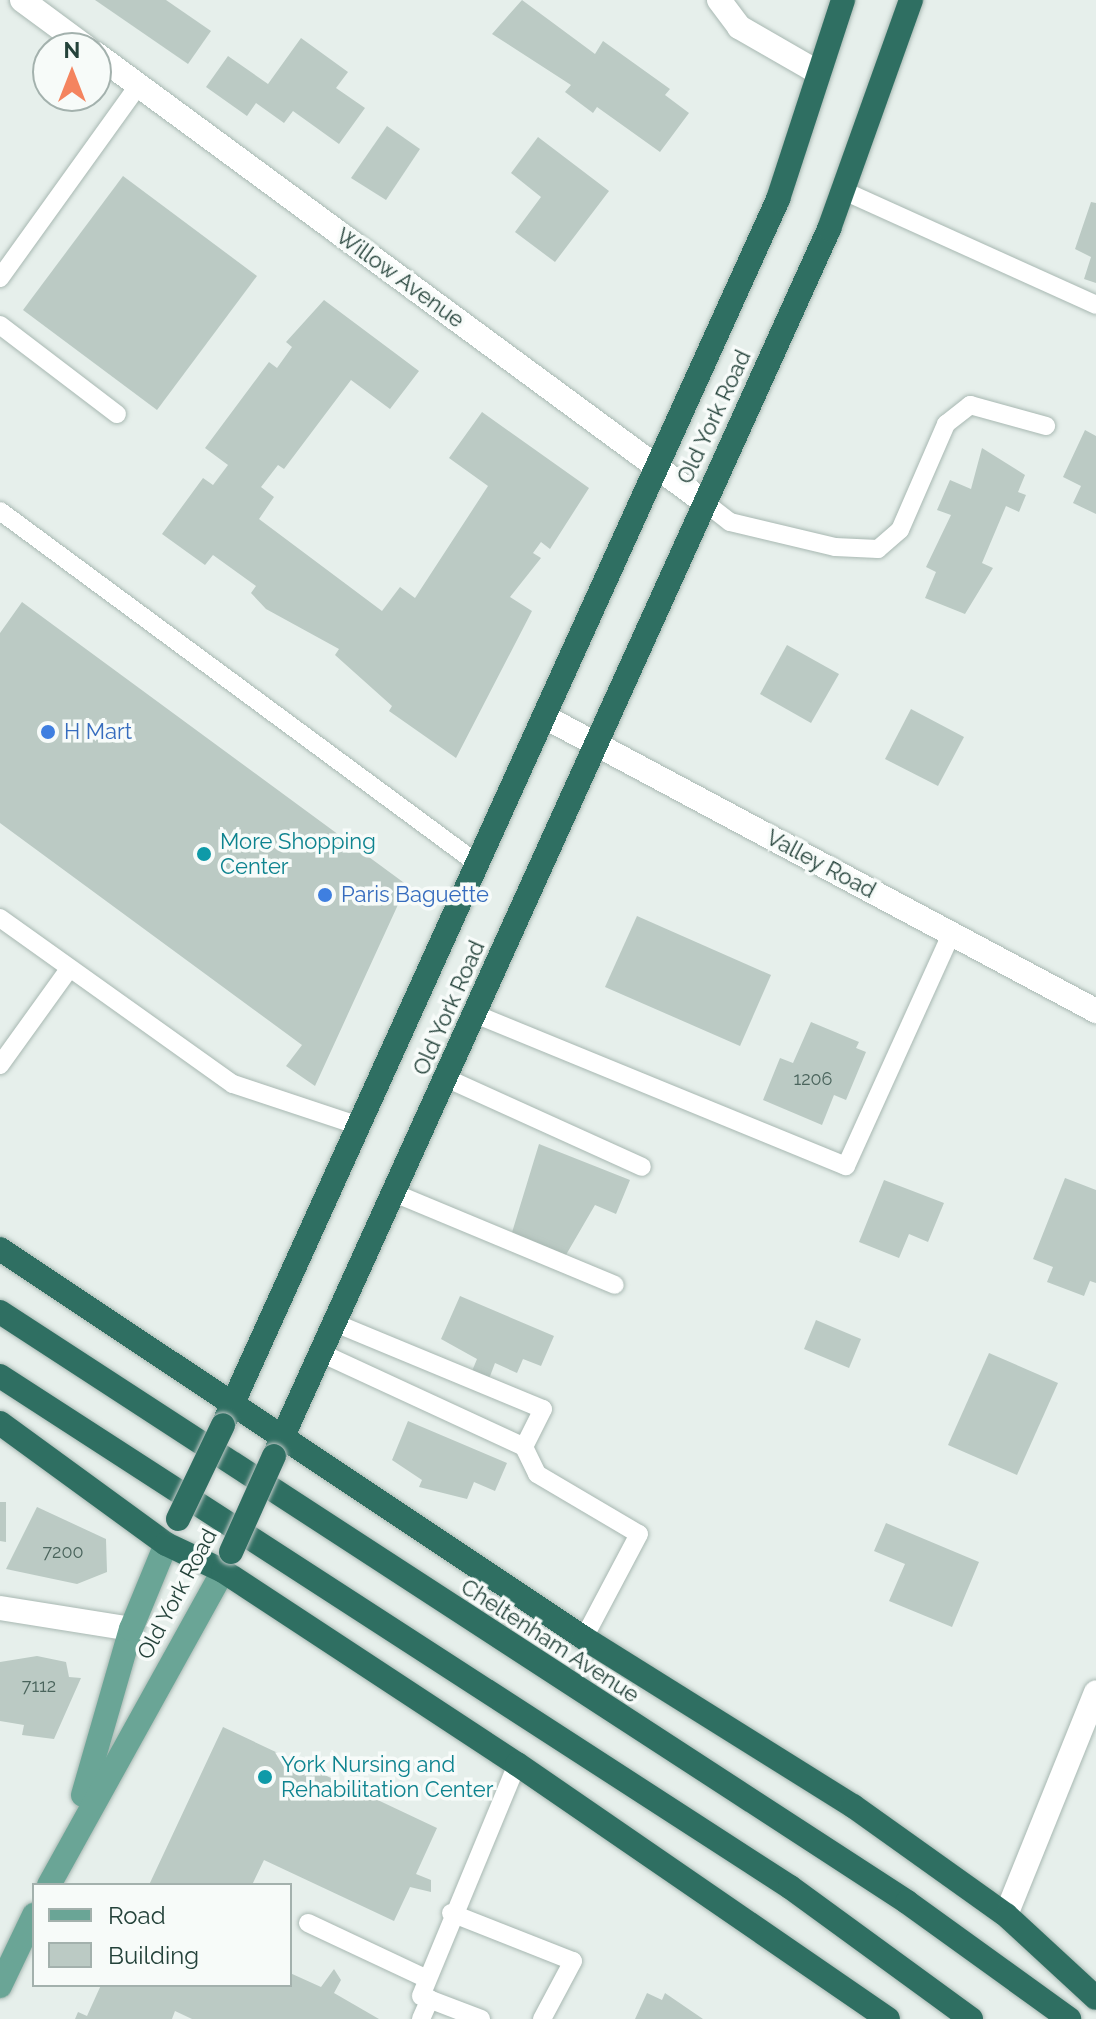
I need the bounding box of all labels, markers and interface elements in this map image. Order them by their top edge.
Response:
north arrow [32,32,112,112]
text: N [64,37,80,63]
street label: Willow Avenue [330,222,470,334]
street label: Old York Road [671,346,757,488]
place label: H Mart [64,719,132,745]
marker: H Mart [39,723,57,741]
street label: Valley Road [762,824,880,904]
place label: More Shopping Center [220,828,376,880]
marker: More Shopping Center [195,845,213,863]
place label: Paris Baguette [341,882,489,908]
marker: Paris Baguette [316,886,334,904]
street label: Old York Road [407,936,491,1080]
house number: 1206 [794,1068,832,1090]
street label: Old York Road [131,1524,223,1664]
house number: 7200 [42,1541,84,1563]
street label: Cheltenham Avenue [456,1573,644,1709]
house number: 7112 [22,1675,56,1697]
place label: York Nursing and Rehabilitation Center [281,1751,493,1802]
marker: York Nursing and Rehabilitation Center [256,1768,274,1786]
legend [32,1883,292,1987]
text: Road [108,1901,166,1930]
text: Building [108,1941,199,1970]

